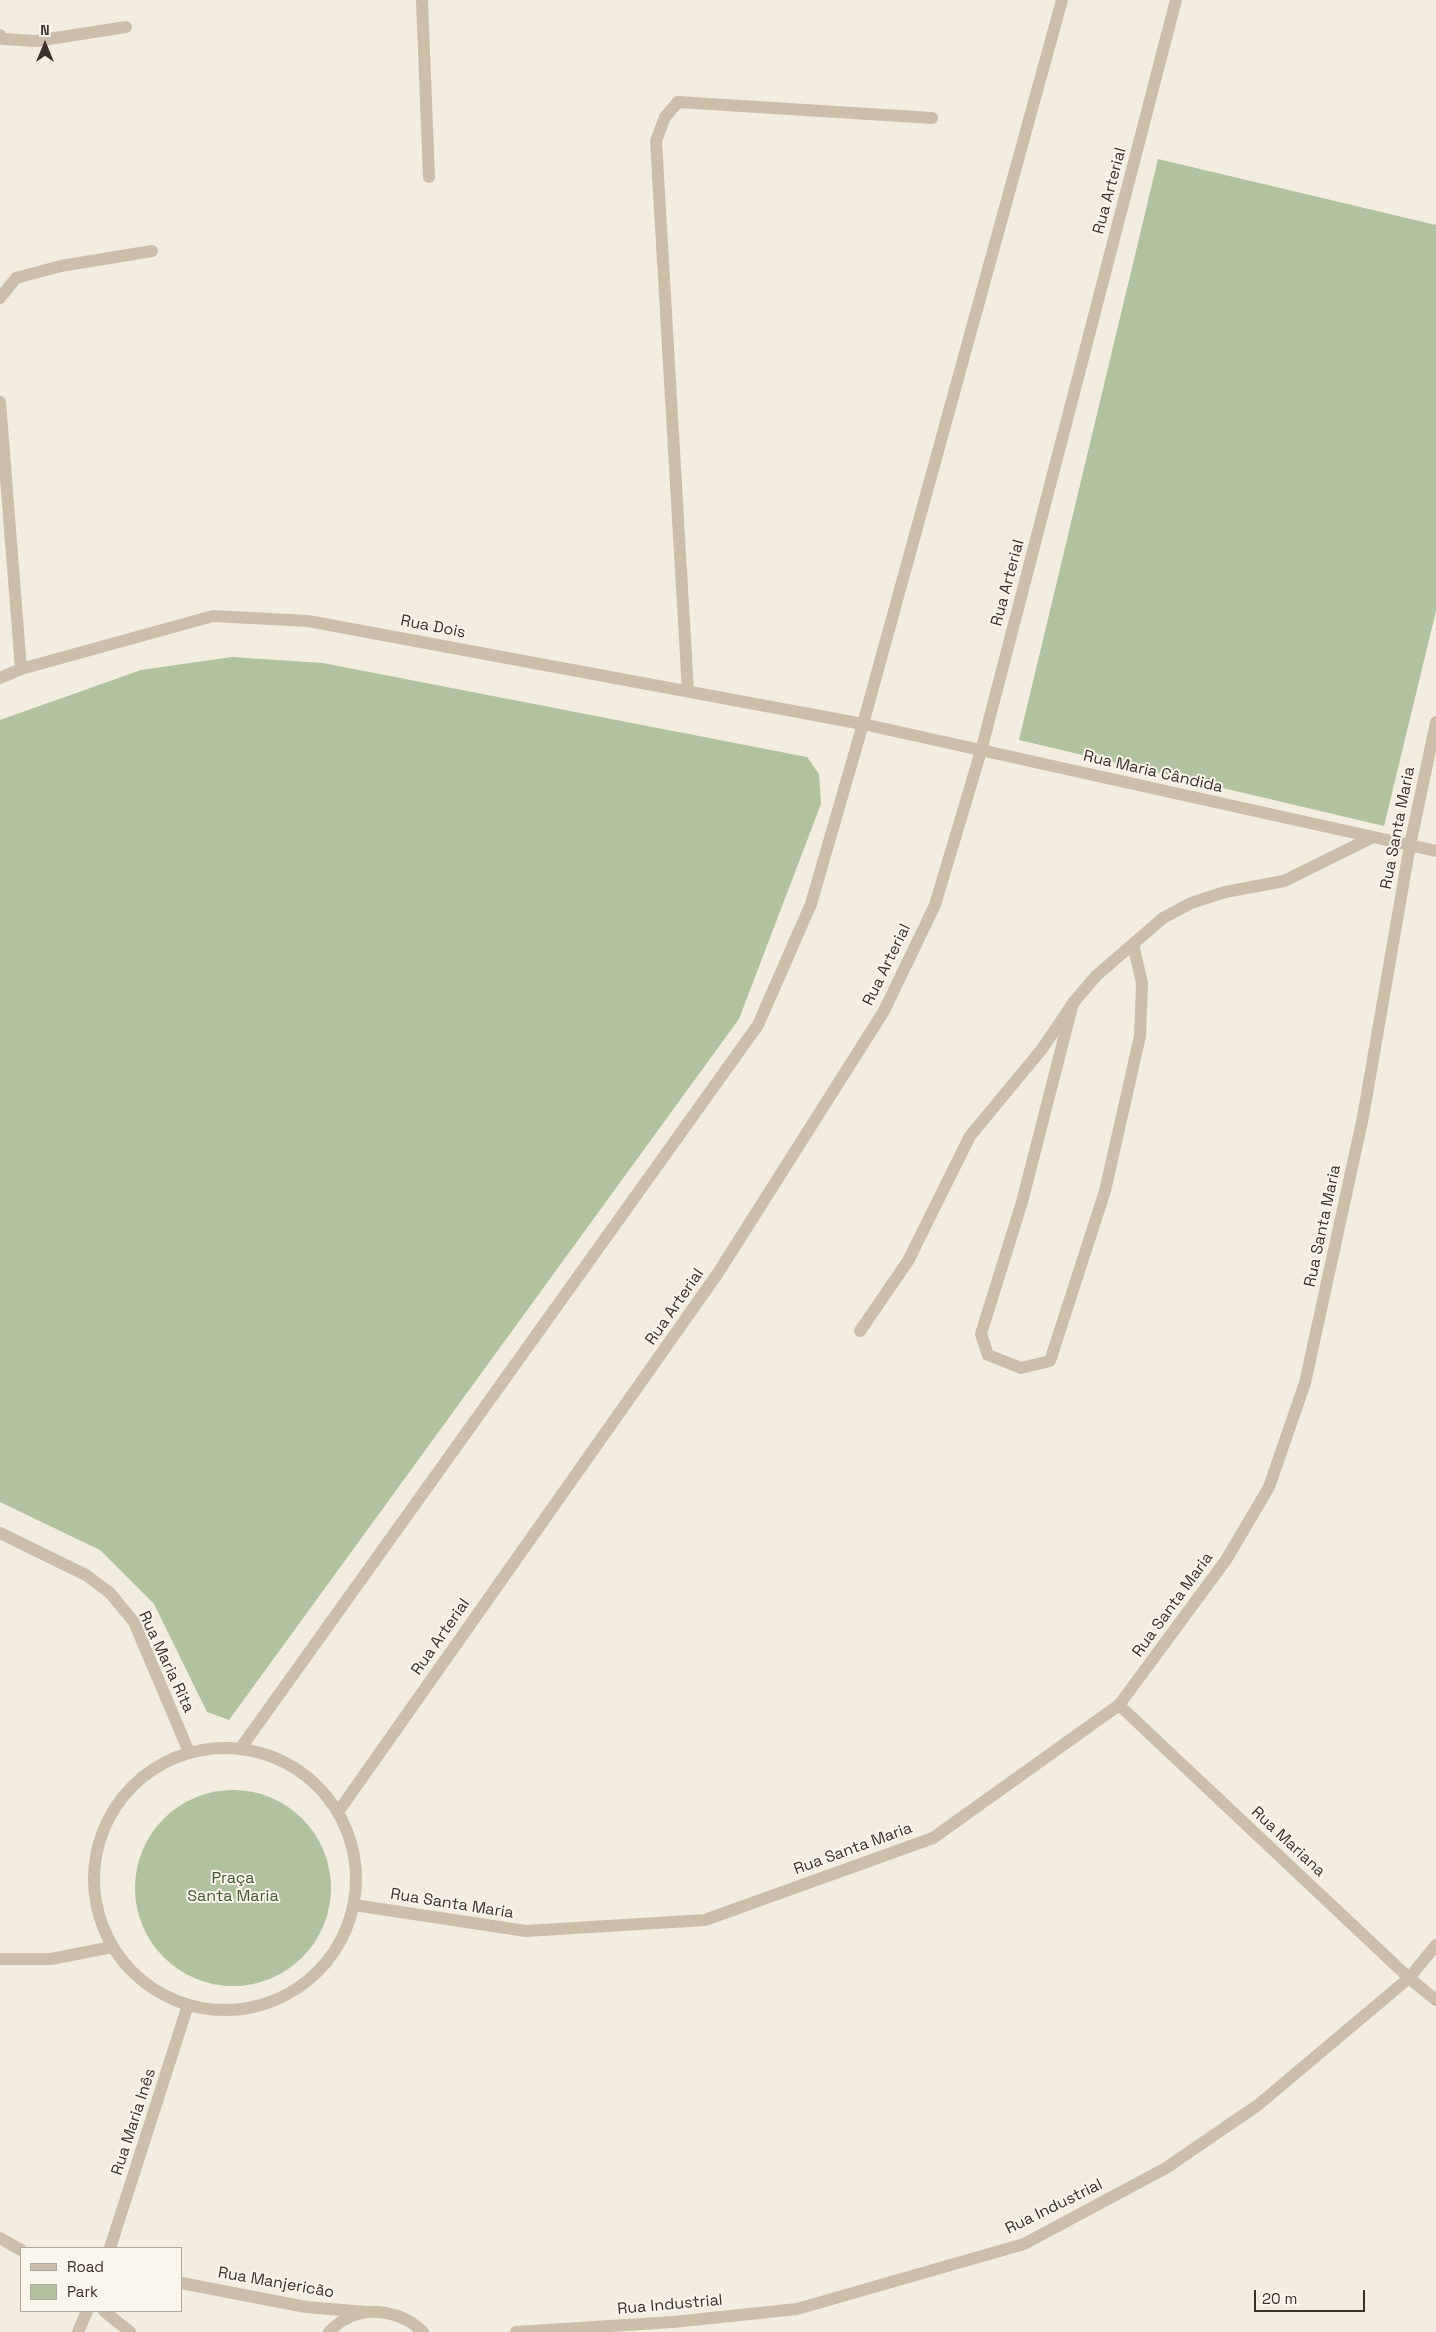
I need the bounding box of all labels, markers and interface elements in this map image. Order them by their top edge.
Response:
north arrow [20,20,70,70]
text: N [40,21,50,39]
street label: Rua Arterial [1089,146,1131,236]
street label: Rua Arterial [987,538,1029,628]
street label: Rua Dois [399,611,467,643]
street label: Rua Maria Cândida [1081,747,1225,797]
street label: Rua Santa Maria [1377,765,1419,891]
street label: Rua Arterial [859,921,915,1009]
street label: Rua Santa Maria [1301,1163,1345,1289]
street label: Rua Arterial [642,1265,708,1349]
street label: Rua Santa Maria [1129,1549,1217,1661]
street label: Rua Arterial [408,1595,474,1679]
street label: Rua Maria Rita [134,1608,198,1716]
street label: Rua Mariana [1247,1803,1329,1881]
street label: Rua Santa Maria [791,1819,915,1879]
park label: Praça Santa Maria [187,1869,279,1907]
street label: Rua Santa Maria [389,1885,515,1923]
street label: Rua Maria Inês [108,2066,160,2178]
street label: Rua Industrial [1002,2175,1106,2239]
legend [20,2247,182,2312]
text: Road [67,2257,104,2276]
street label: Rua Manjericão [216,2263,336,2303]
scale bar [1256,2280,1367,2312]
text: Park [67,2282,98,2301]
text: 20 m [1262,2289,1297,2308]
street label: Rua Industrial [617,2291,723,2319]

